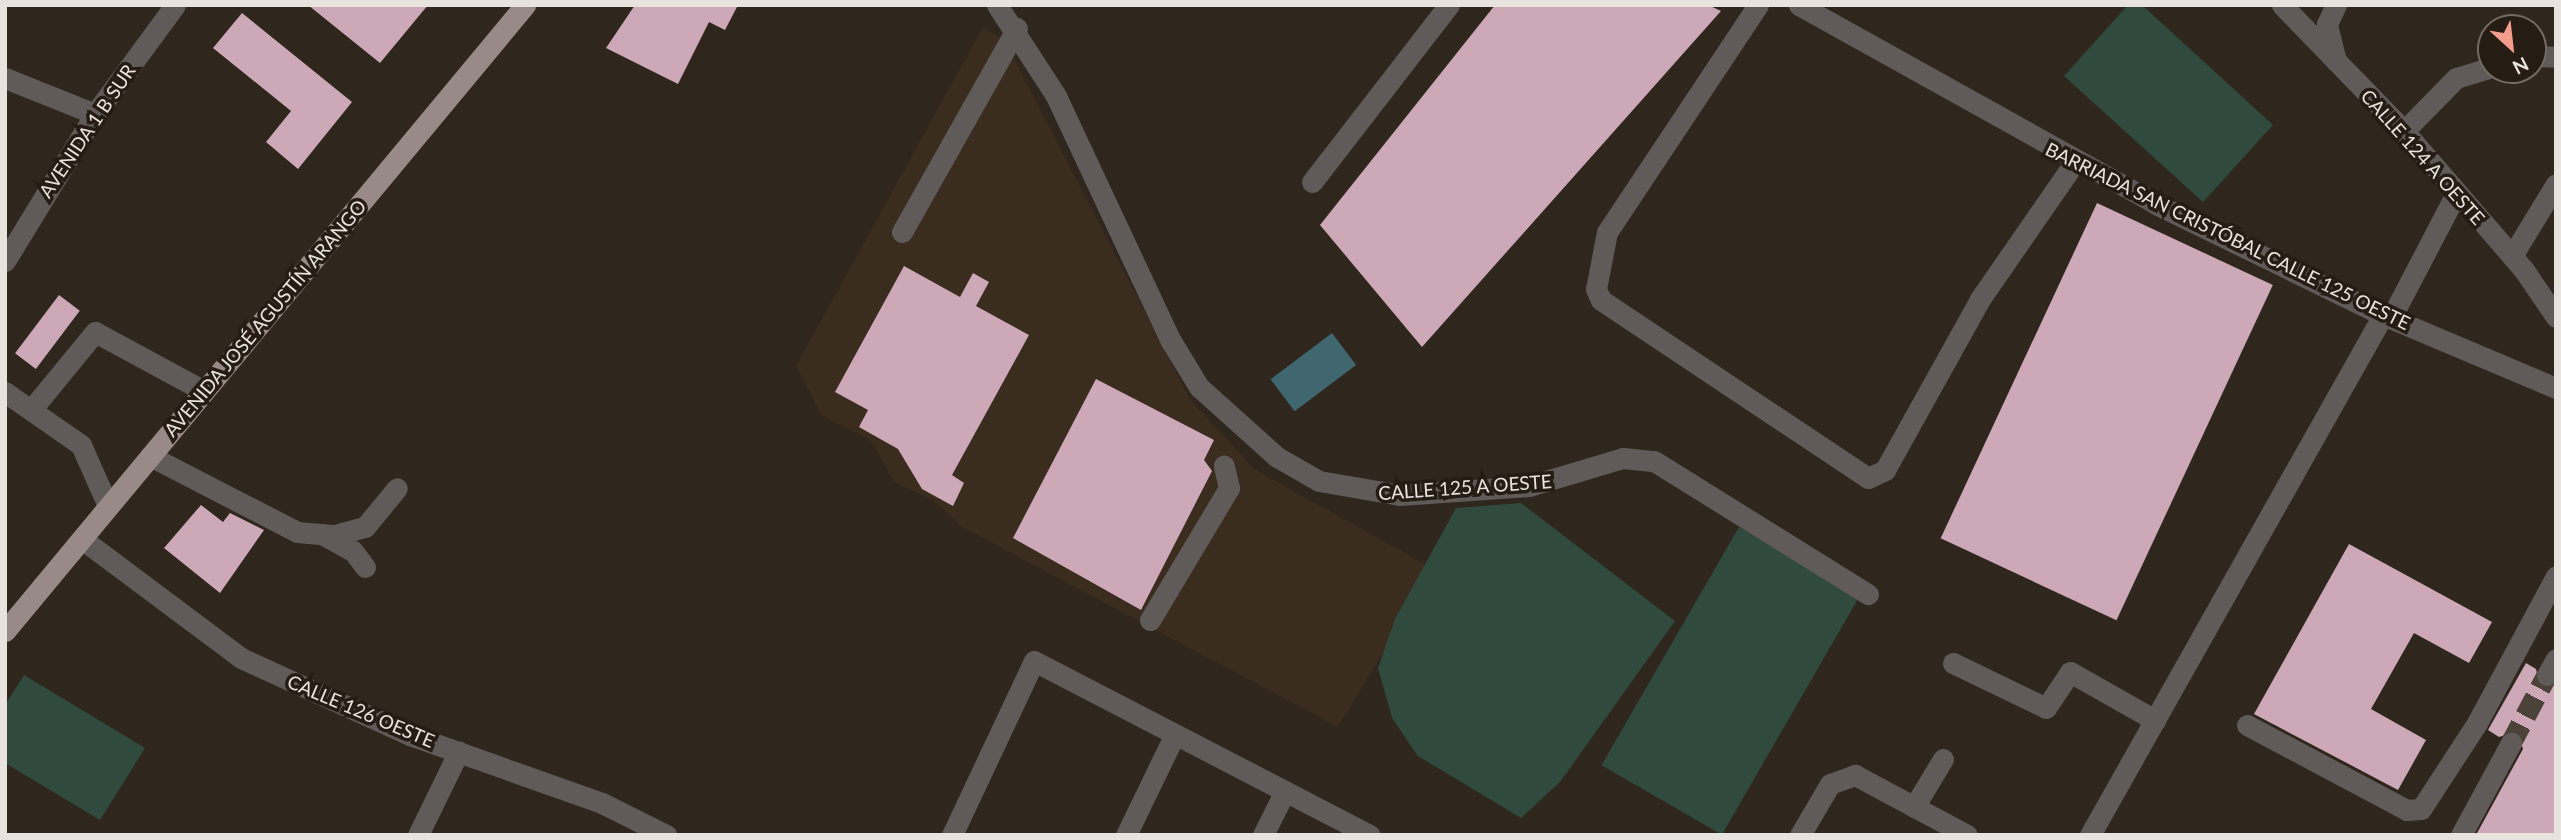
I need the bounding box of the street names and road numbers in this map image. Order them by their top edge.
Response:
street label: AVENIDA 1 B SUR [34,60,140,202]
street label: CALLE 124 A OESTE [2356,84,2490,230]
street label: BARRIADA SAN CRISTÓBAL CALLE 125 OESTE [2041,137,2415,335]
street label: AVENIDA JOSÉ AGUSTÍN ARANGO [158,194,372,442]
street label: CALLE 125 A OESTE [1377,470,1553,504]
street label: CALLE 126 OESTE [284,670,438,752]

